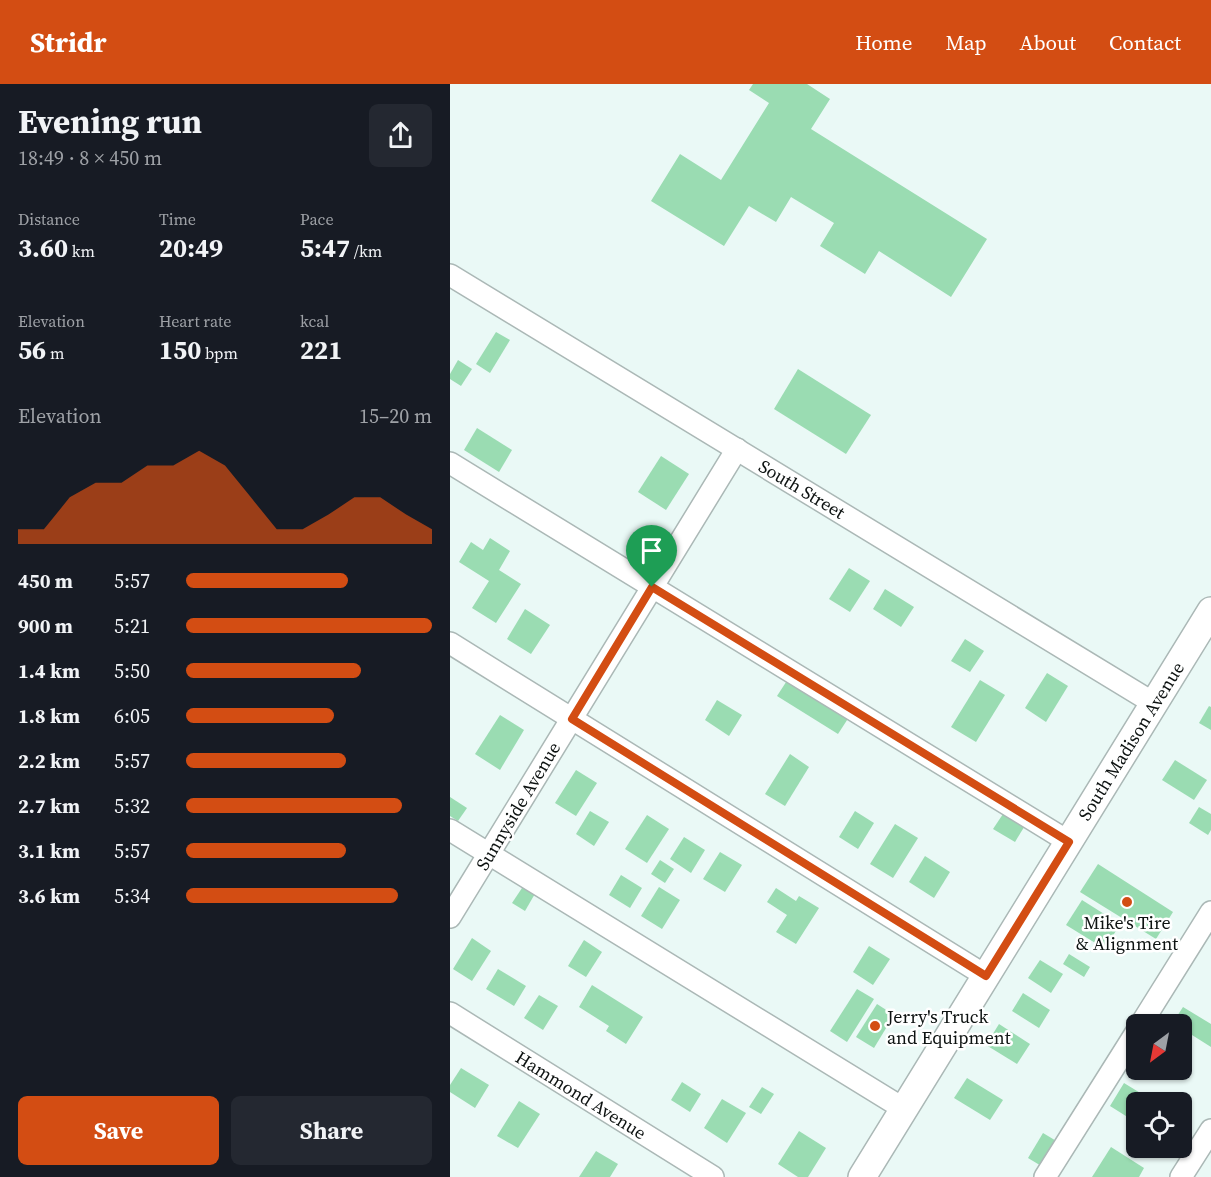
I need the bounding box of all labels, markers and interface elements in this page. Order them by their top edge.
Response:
text: Stridr [30,23,106,61]
text: Home [855,28,913,57]
text: Map [946,28,987,57]
text: About [1020,28,1076,57]
text: Contact [1109,28,1181,57]
text: Evening run [18,99,202,144]
button: share [369,104,432,167]
text: 18:49 · 8 × 450 m [18,144,162,172]
text: Distance [18,208,80,230]
text: Time [159,208,196,230]
text: Pace [300,208,334,230]
text: 3.60 [18,230,68,266]
text: 20:49 [159,230,223,266]
text: 5:47 [300,230,350,266]
text: km [68,240,95,262]
text: /km [350,240,382,262]
text: Elevation [18,310,85,332]
text: Heart rate [159,310,231,332]
text: kcal [300,310,329,332]
text: 56 [18,332,46,368]
text: 150 [159,332,201,368]
text: 221 [300,332,342,368]
text: m [46,342,64,364]
text: bpm [201,342,238,364]
text: Elevation [18,402,102,430]
text: 15–20 m [359,402,432,430]
street label: South Street [754,453,850,525]
pin [626,525,677,587]
icon: arrive [635,534,668,567]
text: 450 m [18,567,73,595]
text: 5:57 [114,567,150,595]
text: 900 m [18,612,73,640]
text: 5:21 [114,612,150,640]
text: 1.4 km [18,657,80,685]
text: 5:50 [114,657,150,685]
street label: South Madison Avenue [1072,657,1190,825]
text: 1.8 km [18,702,80,730]
text: 6:05 [114,702,150,730]
street label: Sunnyside Avenue [470,737,566,875]
text: 2.2 km [18,747,80,775]
text: 5:57 [114,747,150,775]
text: 2.7 km [18,792,80,820]
text: 5:32 [114,792,150,820]
text: 3.1 km [18,837,80,865]
text: 5:57 [114,837,150,865]
text: 3.6 km [18,882,80,910]
text: 5:34 [114,882,150,910]
marker: Mike's Tire & Alignment [1120,895,1134,909]
place label: Mike's Tire & Alignment [1076,910,1178,956]
place label: Jerry's Truck and Equipment [886,1004,1011,1050]
north arrow [1126,1014,1192,1080]
map controls [1126,1014,1192,1158]
marker: Jerry's Truck and Equipment [868,1019,882,1033]
street label: Hammond Avenue [511,1045,651,1145]
button: locate [1126,1092,1192,1158]
button: Save [18,1096,219,1165]
button: Share [231,1096,432,1165]

